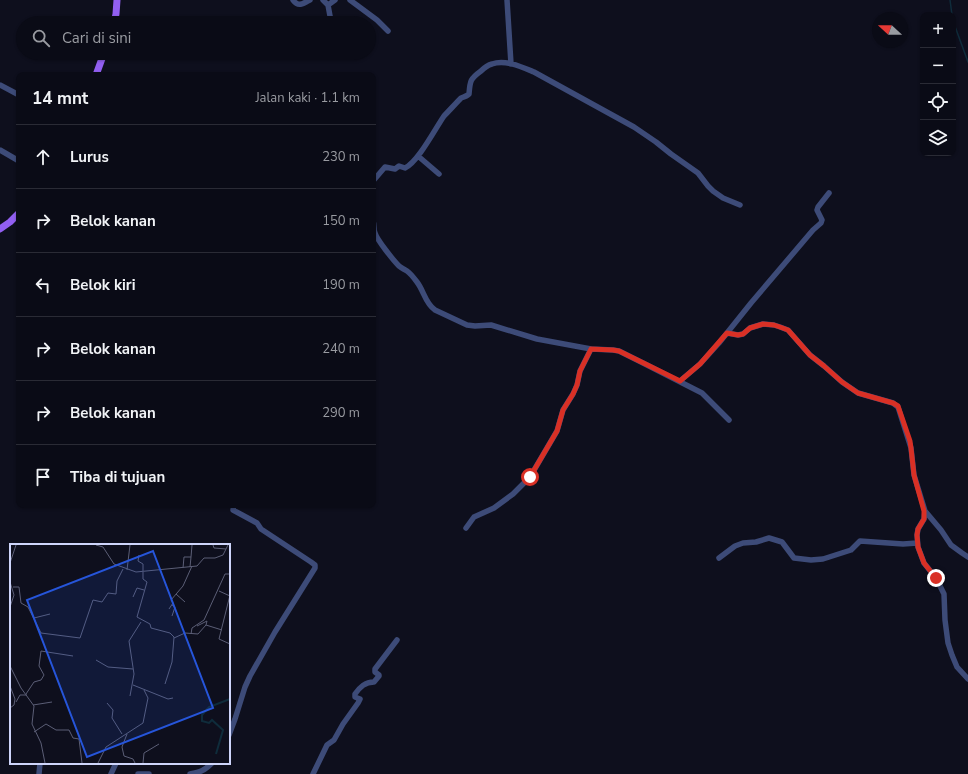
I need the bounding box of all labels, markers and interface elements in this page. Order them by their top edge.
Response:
north arrow [872,12,908,48]
map controls [920,12,956,156]
button: + [920,12,956,48]
search box [16,16,376,60]
icon: search [30,27,52,49]
text: Cari di sini [62,28,131,48]
button: − [920,48,956,84]
button: locate [920,84,956,120]
text: 14 mnt [32,87,88,110]
text: Jalan kaki · 1.1 km [255,89,360,107]
button: layers [920,120,956,156]
icon: ahead [32,146,54,168]
text: Lurus [70,147,109,167]
text: 230 m [322,148,360,166]
icon: right [32,210,54,232]
text: Belok kanan [70,211,156,231]
text: 150 m [322,212,360,230]
icon: left [32,274,54,296]
text: Belok kiri [70,275,135,295]
text: 190 m [322,276,360,294]
icon: right [32,338,54,360]
text: Belok kanan [70,339,156,359]
text: 240 m [322,340,360,358]
icon: right [32,402,54,424]
text: Belok kanan [70,403,156,423]
text: 290 m [322,404,360,422]
icon: arrive [32,466,54,488]
text: Tiba di tujuan [70,467,165,487]
route start [521,468,539,486]
inset map [10,544,230,764]
route end [927,569,945,587]

